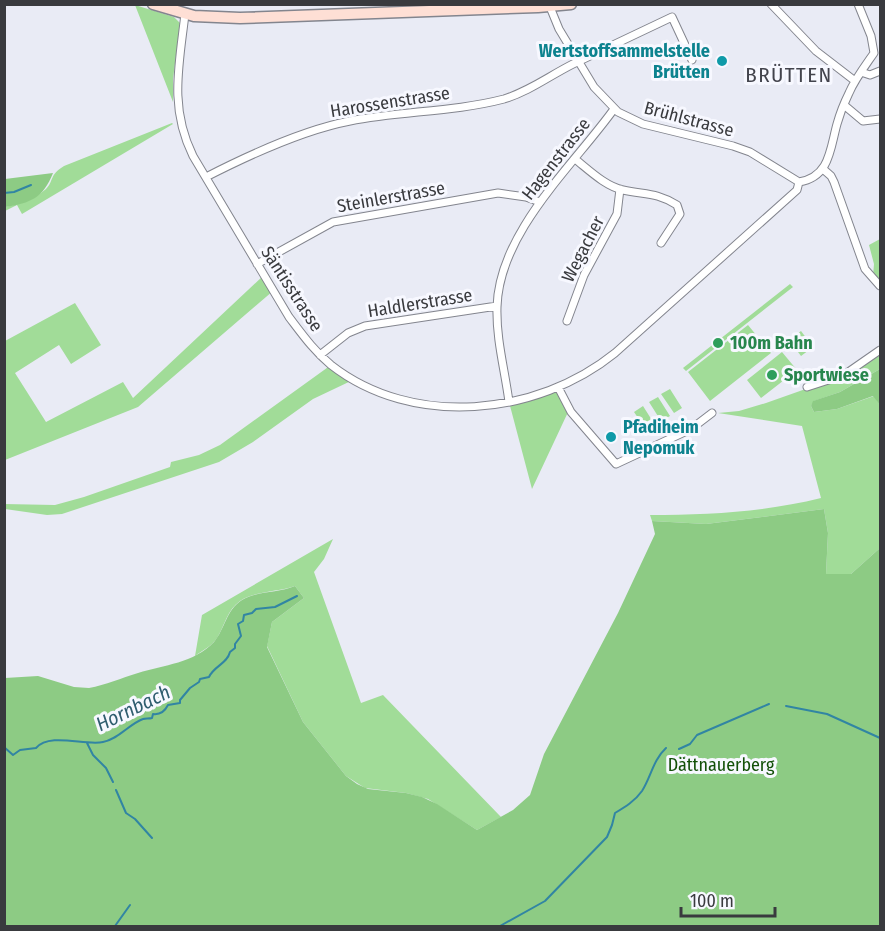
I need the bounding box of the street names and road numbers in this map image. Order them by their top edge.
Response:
street label: Harossenstrasse [329,82,451,122]
street label: Brühlstrasse [642,96,736,142]
street label: Hagenstrasse [517,113,595,204]
street label: Steinlerstrasse [335,177,447,217]
street label: Wegacher [557,212,609,286]
street label: Säntisstrasse [256,242,328,336]
street label: Haldlerstrasse [366,284,474,322]

